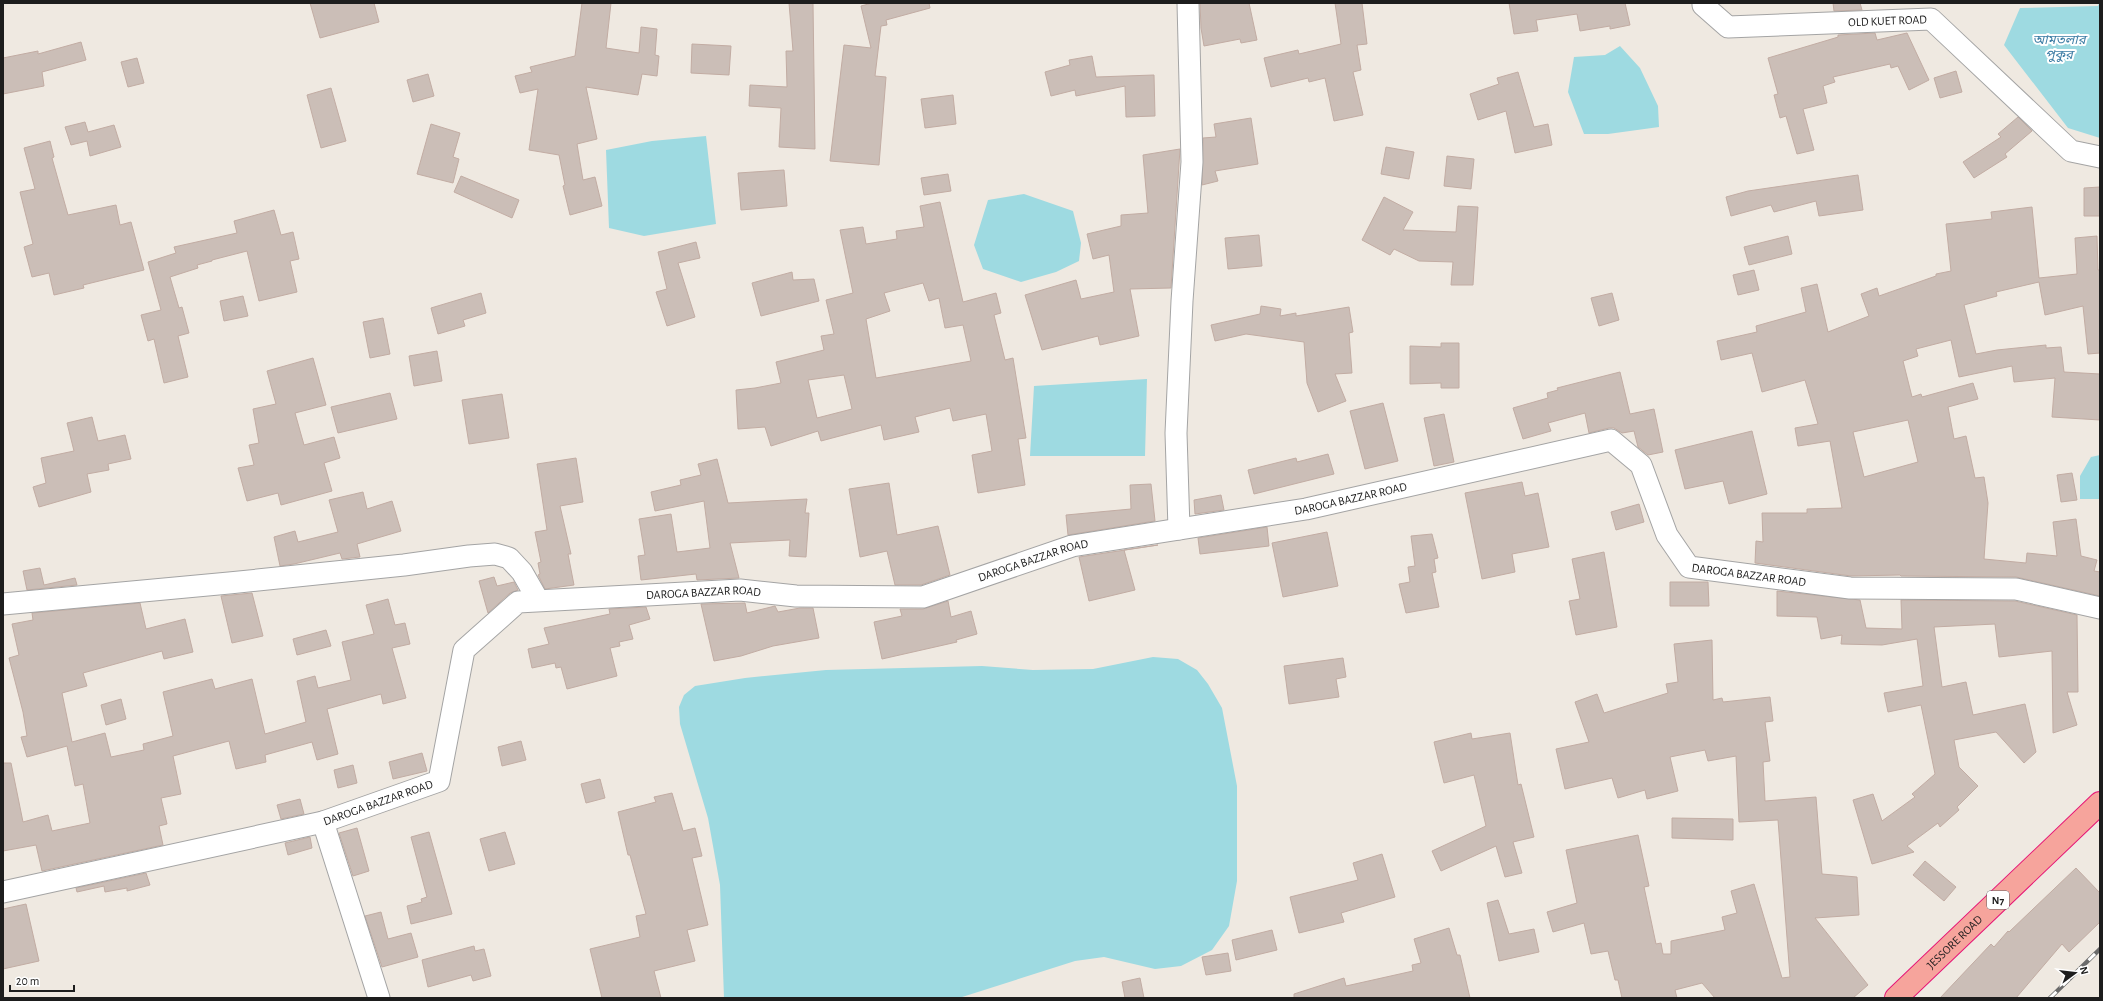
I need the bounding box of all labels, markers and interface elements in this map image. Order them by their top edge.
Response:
street label: OLD KUET ROAD [1848,13,1927,28]
water label: আমতলার পুকুর [2033,34,2088,62]
street label: DAROGA BAZZAR ROAD [1293,480,1408,517]
street label: DAROGA BAZZAR ROAD [976,537,1089,584]
street label: DAROGA BAZZAR ROAD [1691,561,1807,588]
street label: DAROGA BAZZAR ROAD [646,584,762,601]
street label: DAROGA BAZZAR ROAD [322,778,435,827]
road number: N7 [1987,891,2009,909]
street label: JESSORE ROAD [1925,913,1985,971]
north arrow [2055,953,2095,993]
text: N [2078,965,2090,976]
scale bar [10,967,74,993]
text: 20 m [16,975,39,987]

